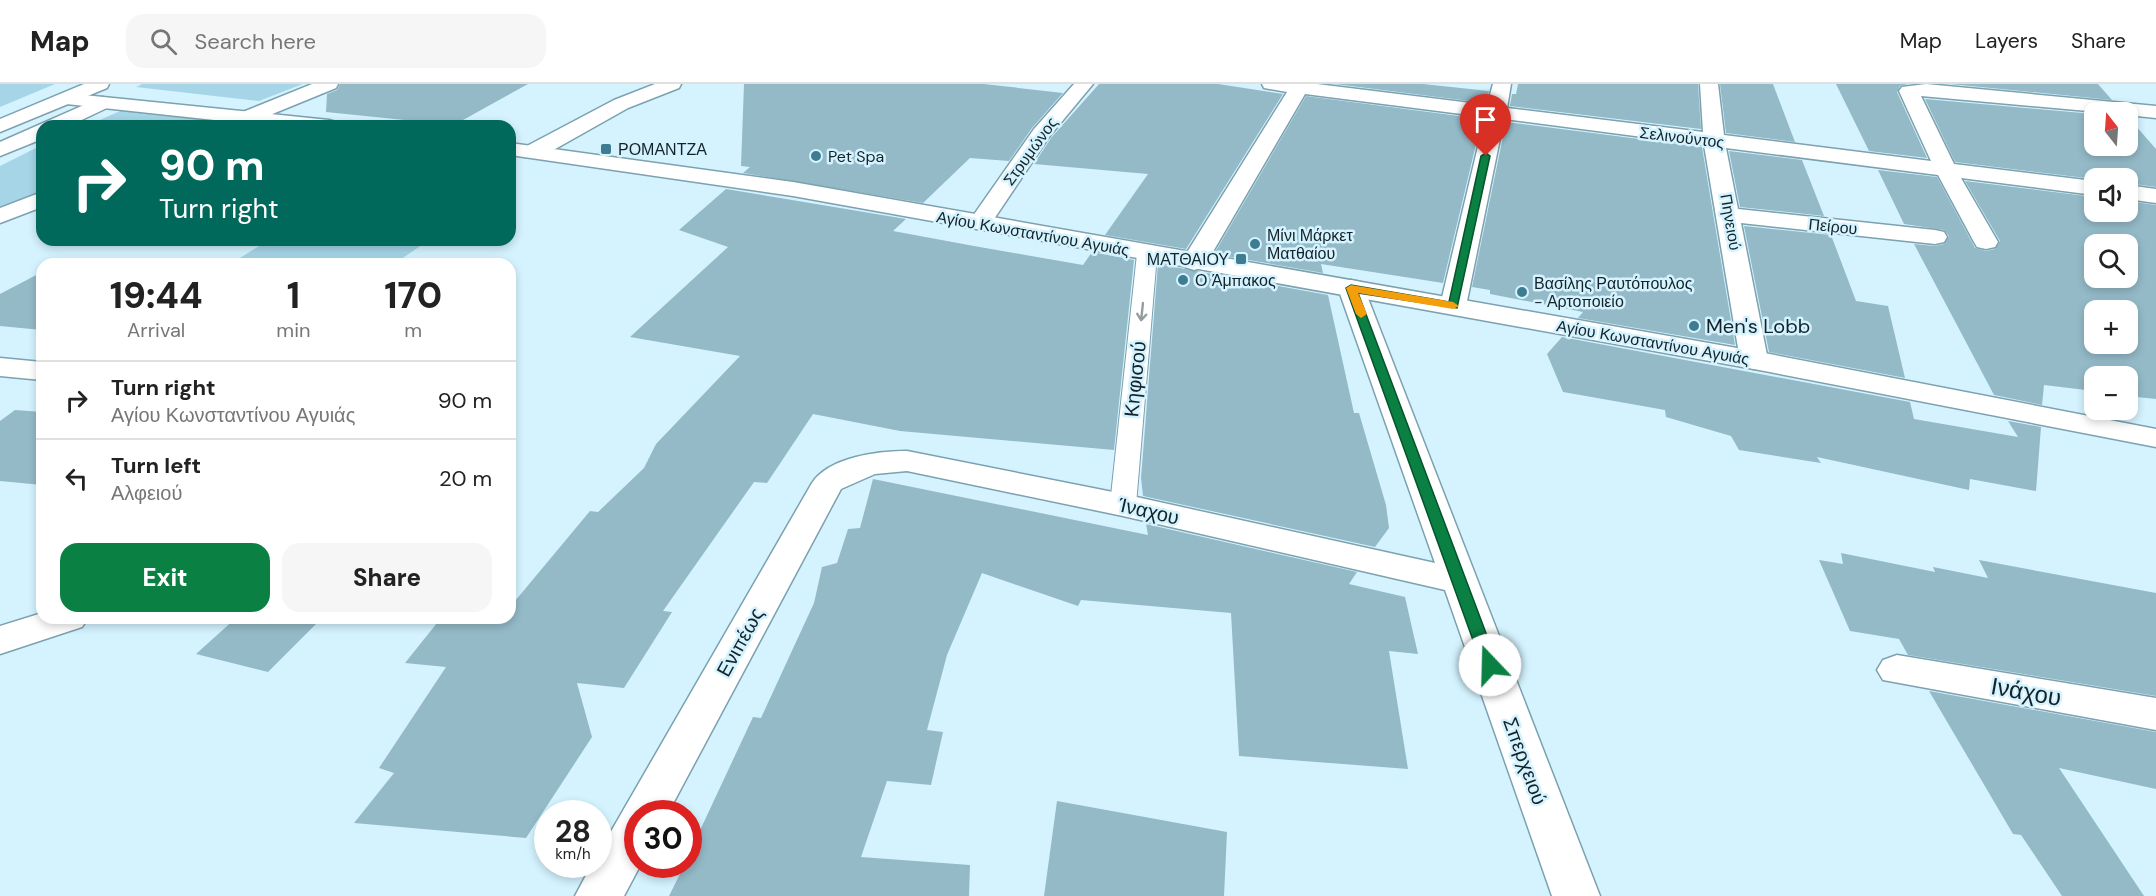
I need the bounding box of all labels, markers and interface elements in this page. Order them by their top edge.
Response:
search box [126,14,546,68]
text: Map [30,23,90,60]
icon: search [147,25,180,58]
text: Search here [195,27,316,56]
text: Map [1900,27,1942,55]
text: Layers [1975,27,2038,55]
text: Share [2071,27,2126,55]
pin [1460,94,1511,156]
north arrow [2084,102,2138,156]
map controls [2084,102,2138,420]
icon: arrive [1469,103,1502,136]
street label: Στρυμώνος [999,113,1062,190]
street label: Σελινούντος [1639,122,1726,153]
text: 90 m [159,138,265,193]
place label: ΡΟΜΑΝΤΖΑ [618,139,707,160]
marker: ΡΟΜΑΝΤΖΑ [599,142,613,156]
icon: right [60,144,138,222]
place label: Pet Spa [828,146,884,167]
marker: Pet Spa [809,149,823,163]
button: sound [2084,168,2138,222]
text: Turn right [159,191,279,226]
street label: Πηνειού [1715,192,1746,252]
street label: Αγίου Κωνσταντίνου Αγυιάς [935,206,1131,261]
street label: Πείρου [1807,213,1858,240]
place label: Μίνι Μάρκετ Ματθαίου [1267,225,1354,264]
button: search [2084,234,2138,288]
marker: Μίνι Μάρκετ Ματθαίου [1248,237,1262,251]
place label: ΜΑΤΘΑΙΟΥ [1147,249,1229,270]
marker: ΜΑΤΘΑΙΟΥ [1234,252,1248,266]
place label: Ο Άμπακος [1195,270,1276,291]
text: 19:44 [110,272,203,319]
text: 1 [287,272,300,319]
text: 170 [384,272,442,319]
marker: Ο Άμπακος [1176,273,1190,287]
place label: Βασίλης Ραυτόπουλος - Αρτοποιείο [1534,273,1693,312]
marker: Βασίλης Ραυτόπουλος - Αρτοποιείο [1515,285,1529,299]
button: + [2084,300,2138,354]
one-way arrow [1136,301,1147,321]
place label: Men's Lobb [1706,313,1810,339]
street label: Αγίου Κωνσταντίνου Αγυιάς [1555,315,1751,370]
text: Arrival [127,317,185,343]
text: min [276,317,310,343]
text: m [404,317,422,343]
marker: Men's Lobb [1687,319,1701,333]
street label: Κηφισού [1118,340,1152,418]
button: − [2084,366,2138,420]
text: Turn right [111,373,216,402]
icon: right [60,384,93,417]
text: 90 m [438,386,492,415]
text: Αγίου Κωνσταντίνου Αγυιάς [111,402,355,428]
text: Turn left [111,451,201,480]
icon: left [60,462,93,495]
text: 20 m [439,464,492,493]
text: Αλφειού [111,480,182,506]
street label: Ίναχου [1115,491,1182,531]
button: Exit [60,543,270,612]
button: Share [282,543,492,612]
street label: Ενιπέως [710,603,770,681]
position arrow [1458,633,1522,697]
street label: Ινάχου [1988,670,2064,713]
street label: Σπερχειού [1497,714,1553,808]
speed limit sign: 30 [624,800,702,878]
text: 28 [555,812,591,851]
text: km/h [555,844,591,864]

